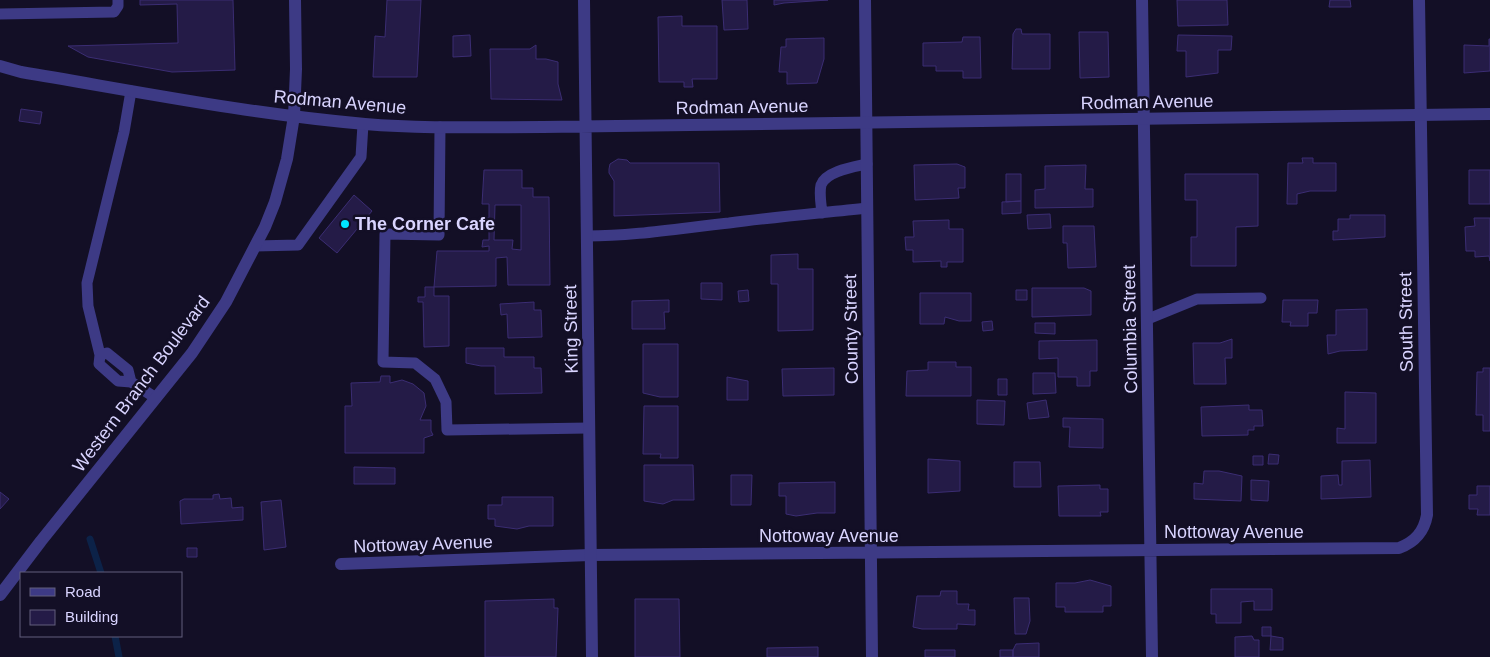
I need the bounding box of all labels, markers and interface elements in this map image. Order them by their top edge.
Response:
street label: Rodman Avenue [273,86,407,118]
street label: Rodman Avenue [1080,91,1214,113]
street label: Rodman Avenue [675,96,809,118]
place label: The Corner Cafe [355,214,495,234]
marker: The Corner Cafe [339,218,351,230]
street label: Columbia Street [1119,264,1141,394]
street label: South Street [1395,272,1417,372]
street label: County Street [840,274,862,384]
street label: King Street [560,284,582,374]
street label: Western Branch Boulevard [68,292,214,476]
street label: Nottoway Avenue [1164,522,1304,542]
street label: Nottoway Avenue [759,526,899,546]
street label: Nottoway Avenue [353,532,493,556]
legend [20,572,182,637]
text: Road [65,583,101,600]
text: Building [65,608,118,625]

